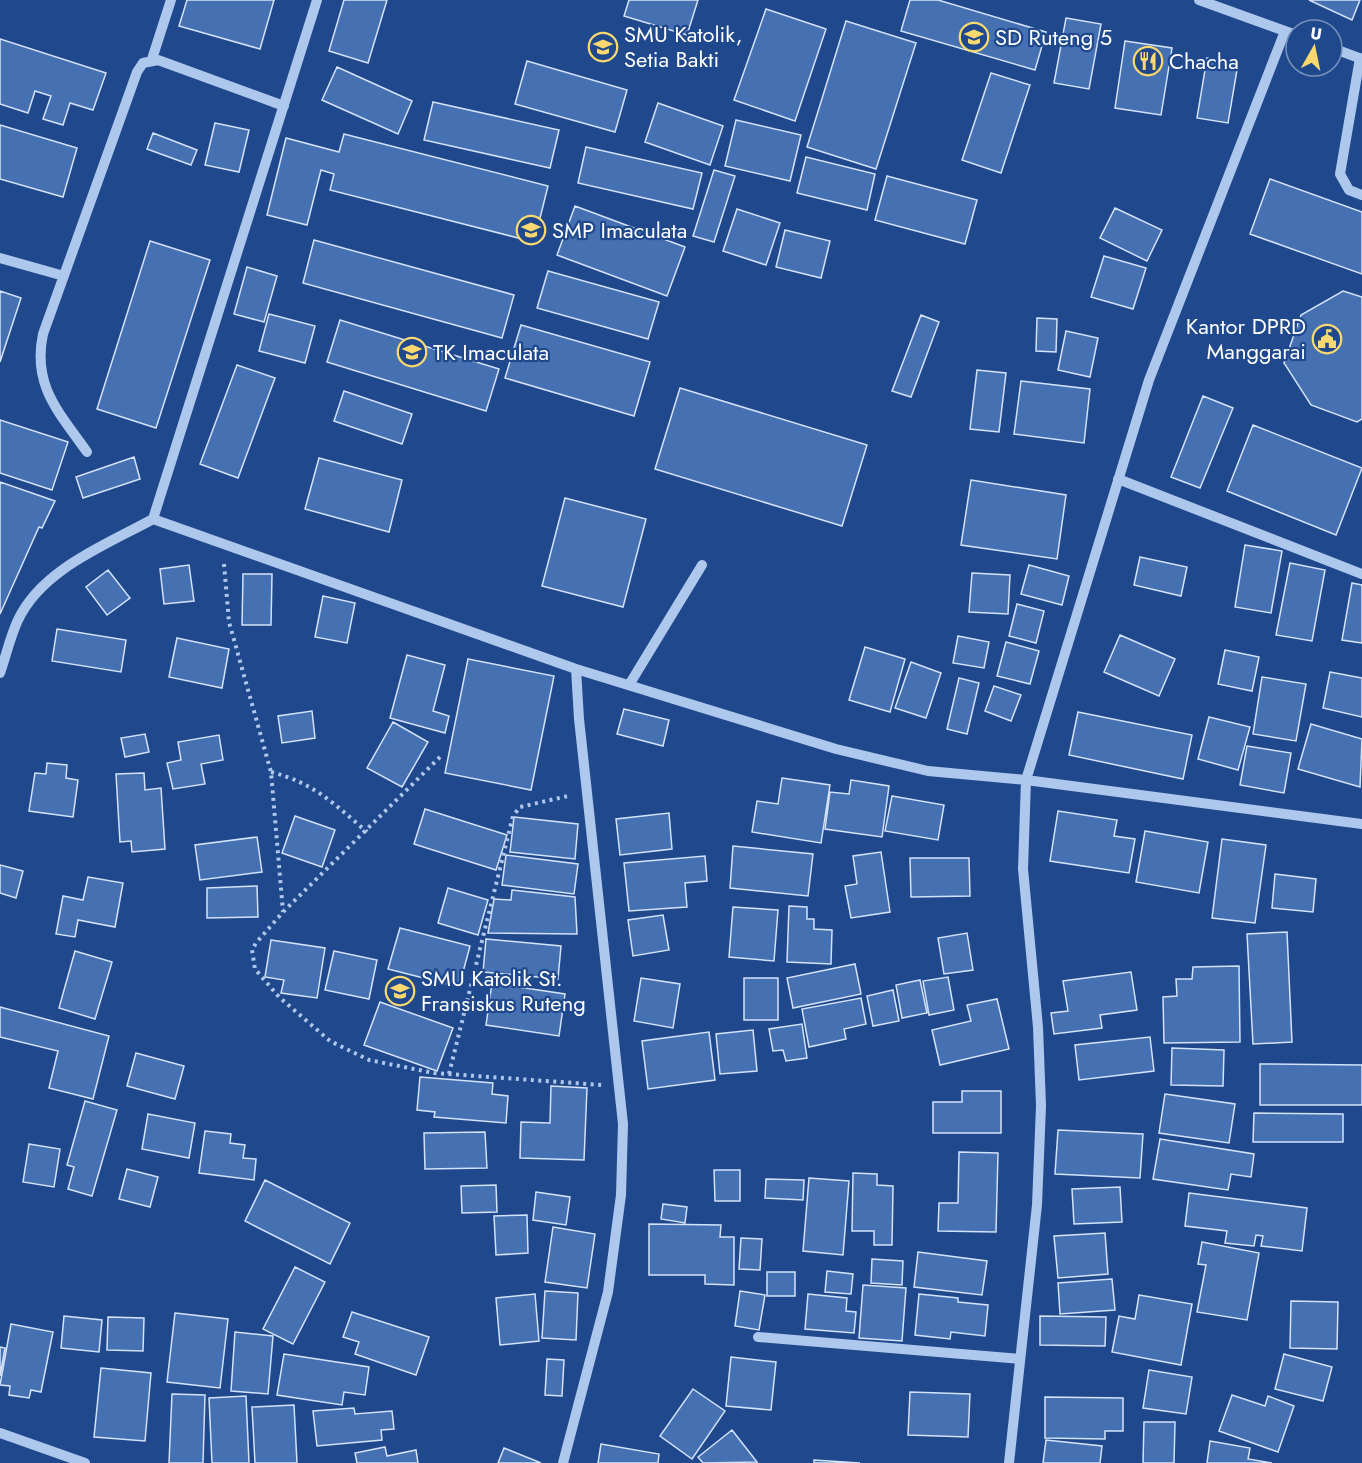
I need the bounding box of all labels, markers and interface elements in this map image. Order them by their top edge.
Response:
place label: SMU Katolik, Setia Bakti [624,18,742,75]
north arrow [1284,18,1344,78]
school or university icon: SD Ruteng 5 [958,21,990,53]
place label: SD Ruteng 5 [995,21,1112,53]
text: U [1309,21,1324,46]
school or university icon: SMU Katolik, Setia Bakti [587,31,619,63]
restaurant icon: Chacha [1132,45,1164,77]
place label: Chacha [1169,45,1239,77]
school or university icon: SMP Imaculata [515,214,547,246]
place label: SMP Imaculata [552,214,687,246]
place label: Kantor DPRD Manggarai [1186,310,1306,367]
public building icon: Kantor DPRD Manggarai [1311,323,1343,355]
school or university icon: TK Imaculata [396,336,428,368]
place label: TK Imaculata [433,336,549,368]
place label: SMU Katolik St. Fransiskus Ruteng [421,962,586,1019]
school or university icon: SMU Katolik St. Fransiskus Ruteng [384,975,416,1007]

